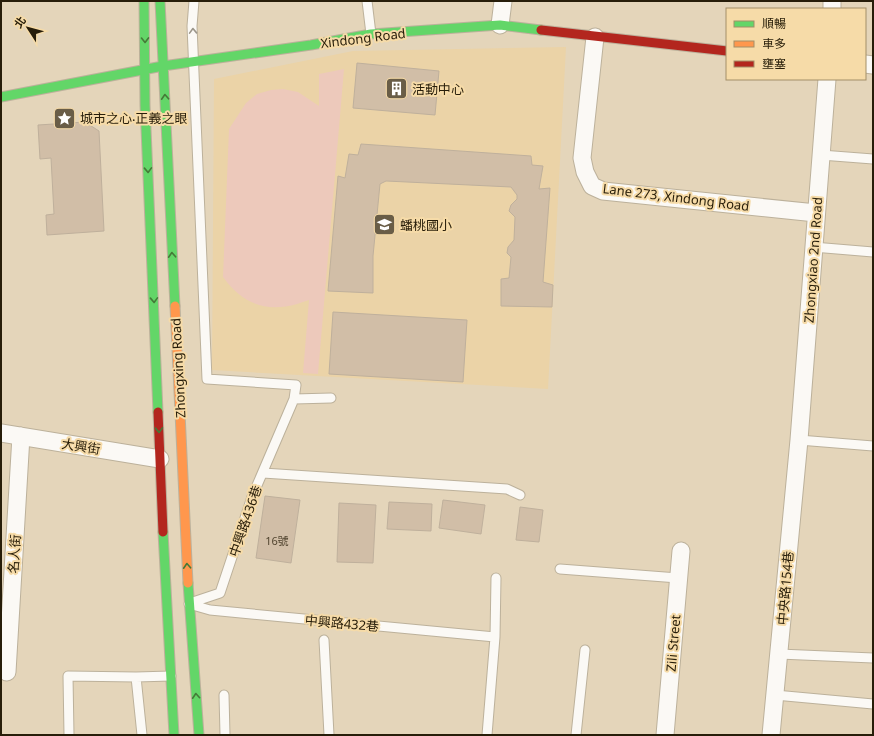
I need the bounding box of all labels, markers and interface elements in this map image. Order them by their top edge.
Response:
north arrow [8,8,48,48]
legend [726,8,866,80]
text: 北 [10,13,29,31]
text: 順暢 [762,15,786,32]
street label: Xindong Road [319,24,407,52]
one-way arrow [188,28,197,34]
text: 車多 [762,35,786,52]
one-way arrow [141,37,149,43]
text: 壅塞 [762,55,786,72]
building icon: 活動中心 [383,76,409,102]
place label: 活動中心 [412,80,464,98]
one-way arrow [160,94,169,100]
place icon: 城市之心‧正義之眼 [52,105,78,131]
place label: 城市之心‧正義之眼 [80,109,187,127]
one-way arrow [144,167,152,173]
street label: Lane 273, Xindong Road [602,179,750,215]
street label: Zhongxiao 2nd Road [800,196,826,324]
school or university icon: 蟠桃國小 [372,212,398,238]
place label: 蟠桃國小 [400,216,452,234]
one-way arrow [168,252,177,258]
one-way arrow [149,297,158,303]
street label: Zhongxing Road [166,317,190,419]
one-way arrow [155,427,163,433]
street label: 大興街 [60,434,102,458]
street label: 中興路436巷 [224,483,266,559]
house number: 16號 [265,533,289,548]
street label: 名人街 [4,534,24,574]
street label: 中央路154巷 [773,550,797,626]
one-way arrow [183,563,192,569]
street label: 中興路432巷 [304,611,380,635]
street label: Zili Street [662,613,684,672]
one-way arrow [191,693,200,699]

